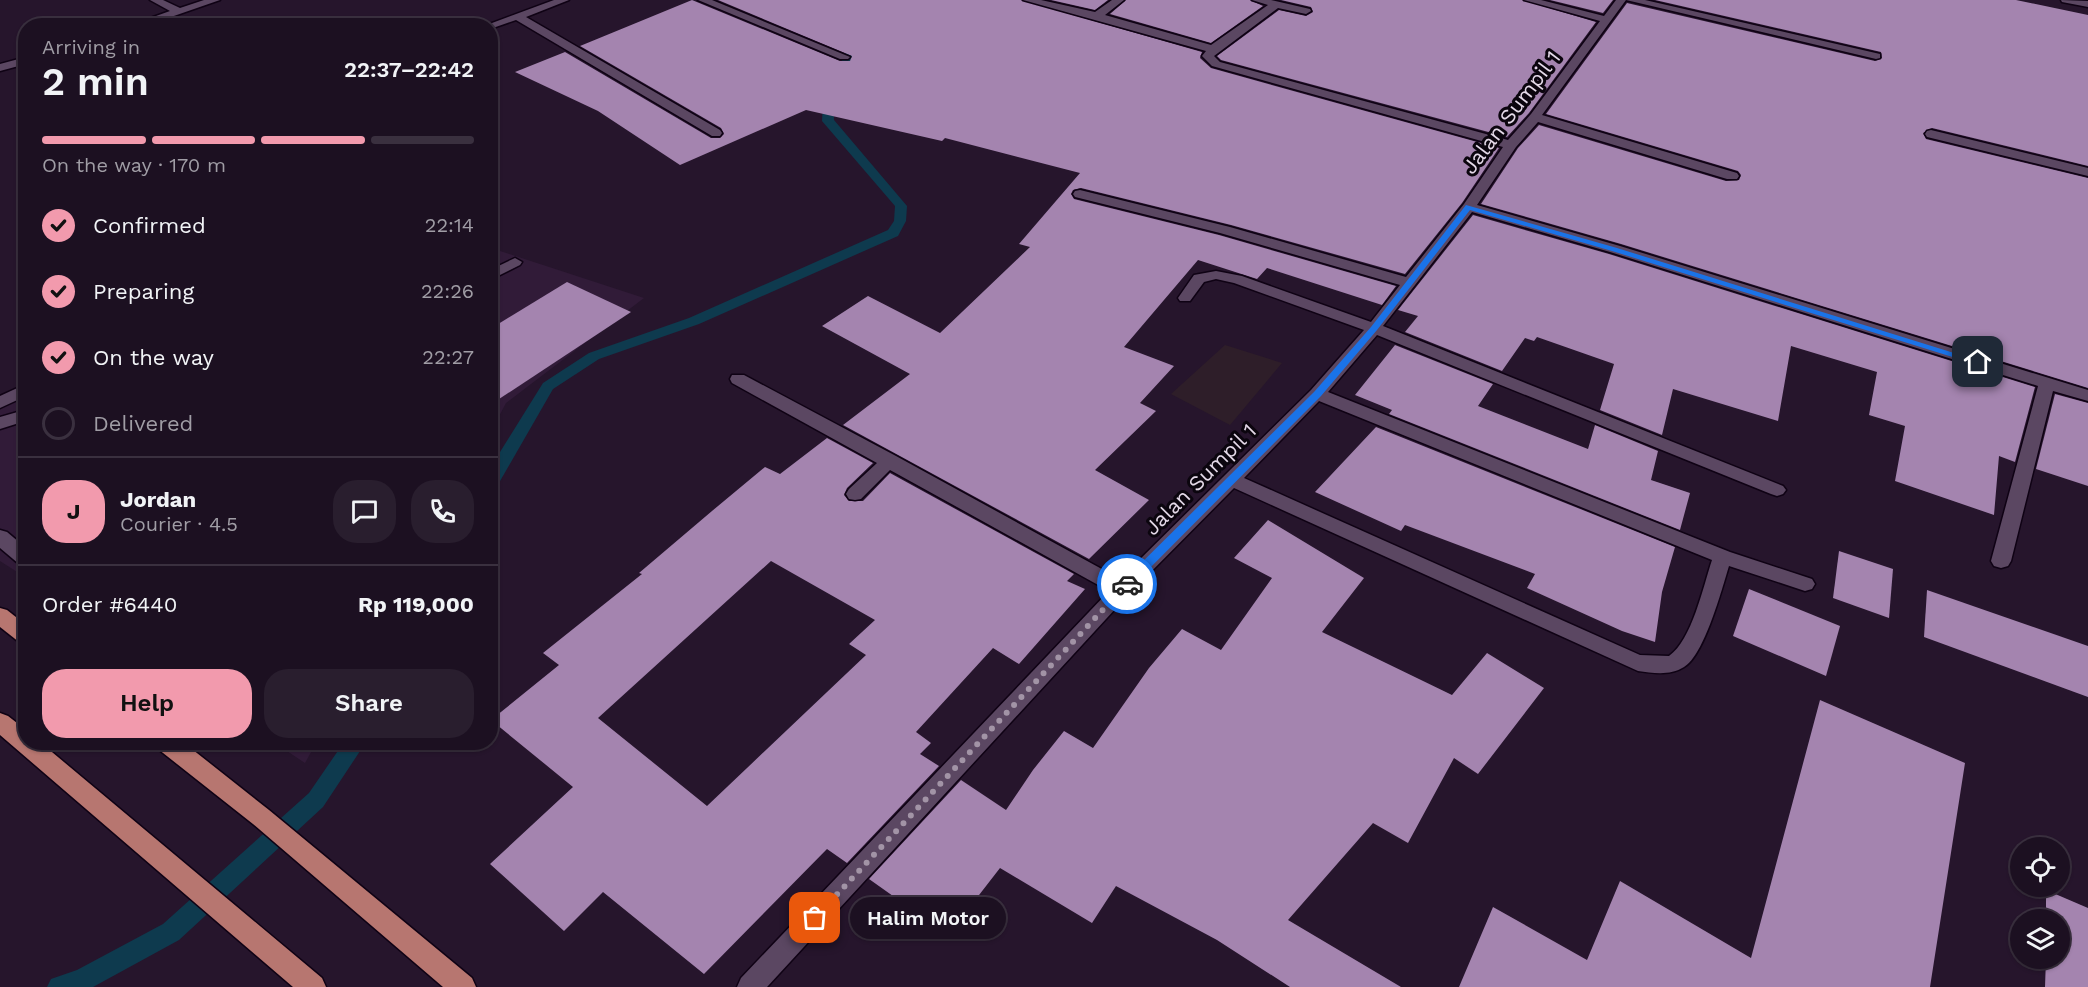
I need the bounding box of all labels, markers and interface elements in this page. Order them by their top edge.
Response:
text: Arriving in [42,35,140,59]
street label: Jalan Sumpil 1 [1457,46,1565,178]
text: 22:37–22:42 [344,57,474,82]
text: 2 min [42,59,149,104]
text: On the way · 170 m [42,153,226,177]
icon: check [42,209,75,242]
text: Confirmed [93,213,206,238]
text: 22:14 [425,213,474,237]
icon: check [42,275,75,308]
text: Preparing [93,279,194,304]
text: 22:26 [421,279,474,303]
pin [1952,336,2003,387]
icon: check [42,341,75,374]
text: On the way [93,345,214,370]
text: 22:27 [422,345,474,369]
icon: home [1961,345,1994,378]
text: Delivered [93,411,193,436]
street label: Jalan Sumpil 1 [1139,418,1261,540]
button: chat [333,480,396,543]
button: phone [411,480,474,543]
text: Jordan [120,487,196,512]
text: J [67,499,80,524]
text: Courier · 4.5 [120,512,238,536]
courier [1097,554,1157,614]
icon: car [1111,568,1144,601]
text: Order #6440 [42,592,177,617]
text: Rp 119,000 [358,592,474,617]
button: Help [42,669,252,738]
button: Share [264,669,474,738]
map controls [2010,837,2070,969]
button: locate [2010,837,2070,897]
pin [789,892,840,943]
callout: Halim Motor [851,897,1007,939]
icon: bag [798,901,831,934]
text: Halim Motor [867,906,989,930]
button: layers [2010,909,2070,969]

